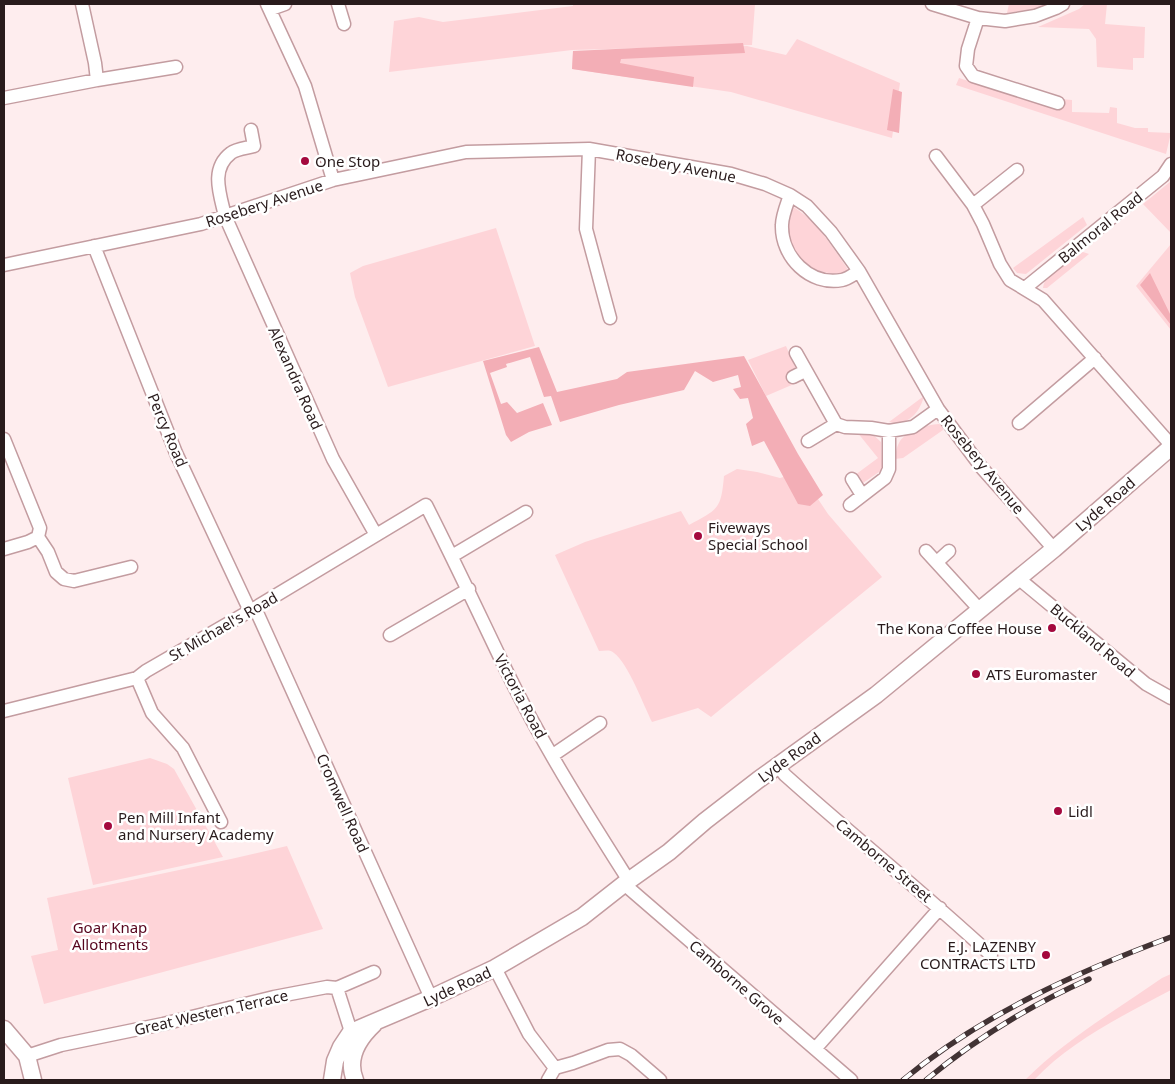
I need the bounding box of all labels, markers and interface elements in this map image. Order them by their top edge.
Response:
street label: Rosebery Avenue [614,144,738,186]
place label: One Stop [315,151,380,171]
marker: One Stop [299,155,311,167]
street label: Rosebery Avenue [203,175,325,231]
street label: Balmoral Road [1054,187,1146,267]
street label: Alexandra Road [264,323,328,433]
street label: Percy Road [144,390,192,470]
street label: Rosebery Avenue [937,410,1029,518]
street label: Lyde Road [1071,472,1139,536]
place label: Fiveways Special School [708,517,808,554]
marker: Fiveways Special School [692,530,704,542]
street label: St Michael's Road [165,587,281,665]
street label: Buckland Road [1046,599,1140,681]
place label: The Kona Coffee House [877,618,1042,638]
marker: The Kona Coffee House [1046,622,1058,634]
street label: Victoria Road [490,650,552,742]
place label: ATS Euromaster [986,664,1097,684]
marker: ATS Euromaster [970,668,982,680]
street label: Lyde Road [754,727,824,787]
street label: Cromwell Road [312,750,374,856]
place label: Lidl [1068,801,1093,821]
marker: Lidl [1052,805,1064,817]
place label: Pen Mill Infant and Nursery Academy [118,807,274,844]
street label: Camborne Street [832,814,937,907]
marker: Pen Mill Infant and Nursery Academy [102,820,114,832]
park label: Goar Knap Allotments [72,917,148,954]
street label: Camborne Grove [685,935,789,1029]
place label: E.J. LAZENBY CONTRACTS LTD [920,936,1037,973]
marker: E.J. LAZENBY CONTRACTS LTD [1040,949,1052,961]
street label: Lyde Road [420,961,494,1011]
street label: Great Western Terrace [132,985,290,1039]

